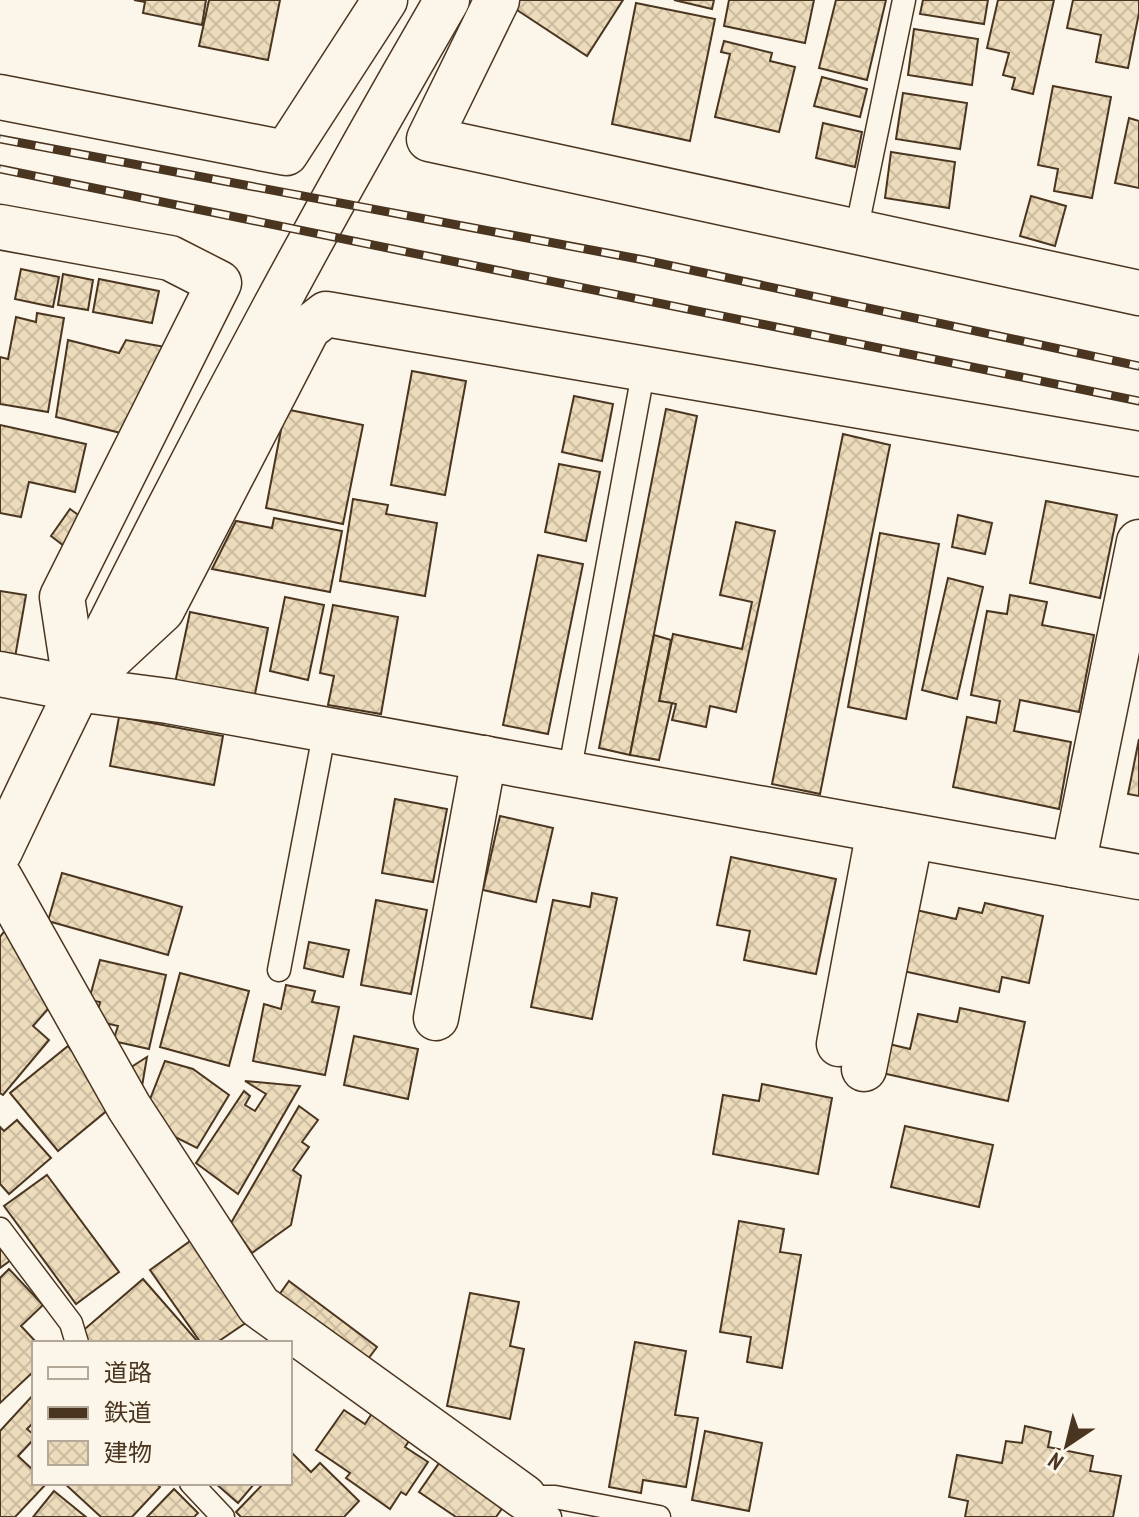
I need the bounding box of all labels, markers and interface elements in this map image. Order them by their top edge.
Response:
legend [32,1341,292,1485]
text: 道路 [104,1357,152,1388]
text: 鉄道 [104,1397,152,1428]
north arrow [1027,1405,1107,1485]
text: 建物 [104,1437,152,1468]
text: N [1043,1447,1068,1476]

